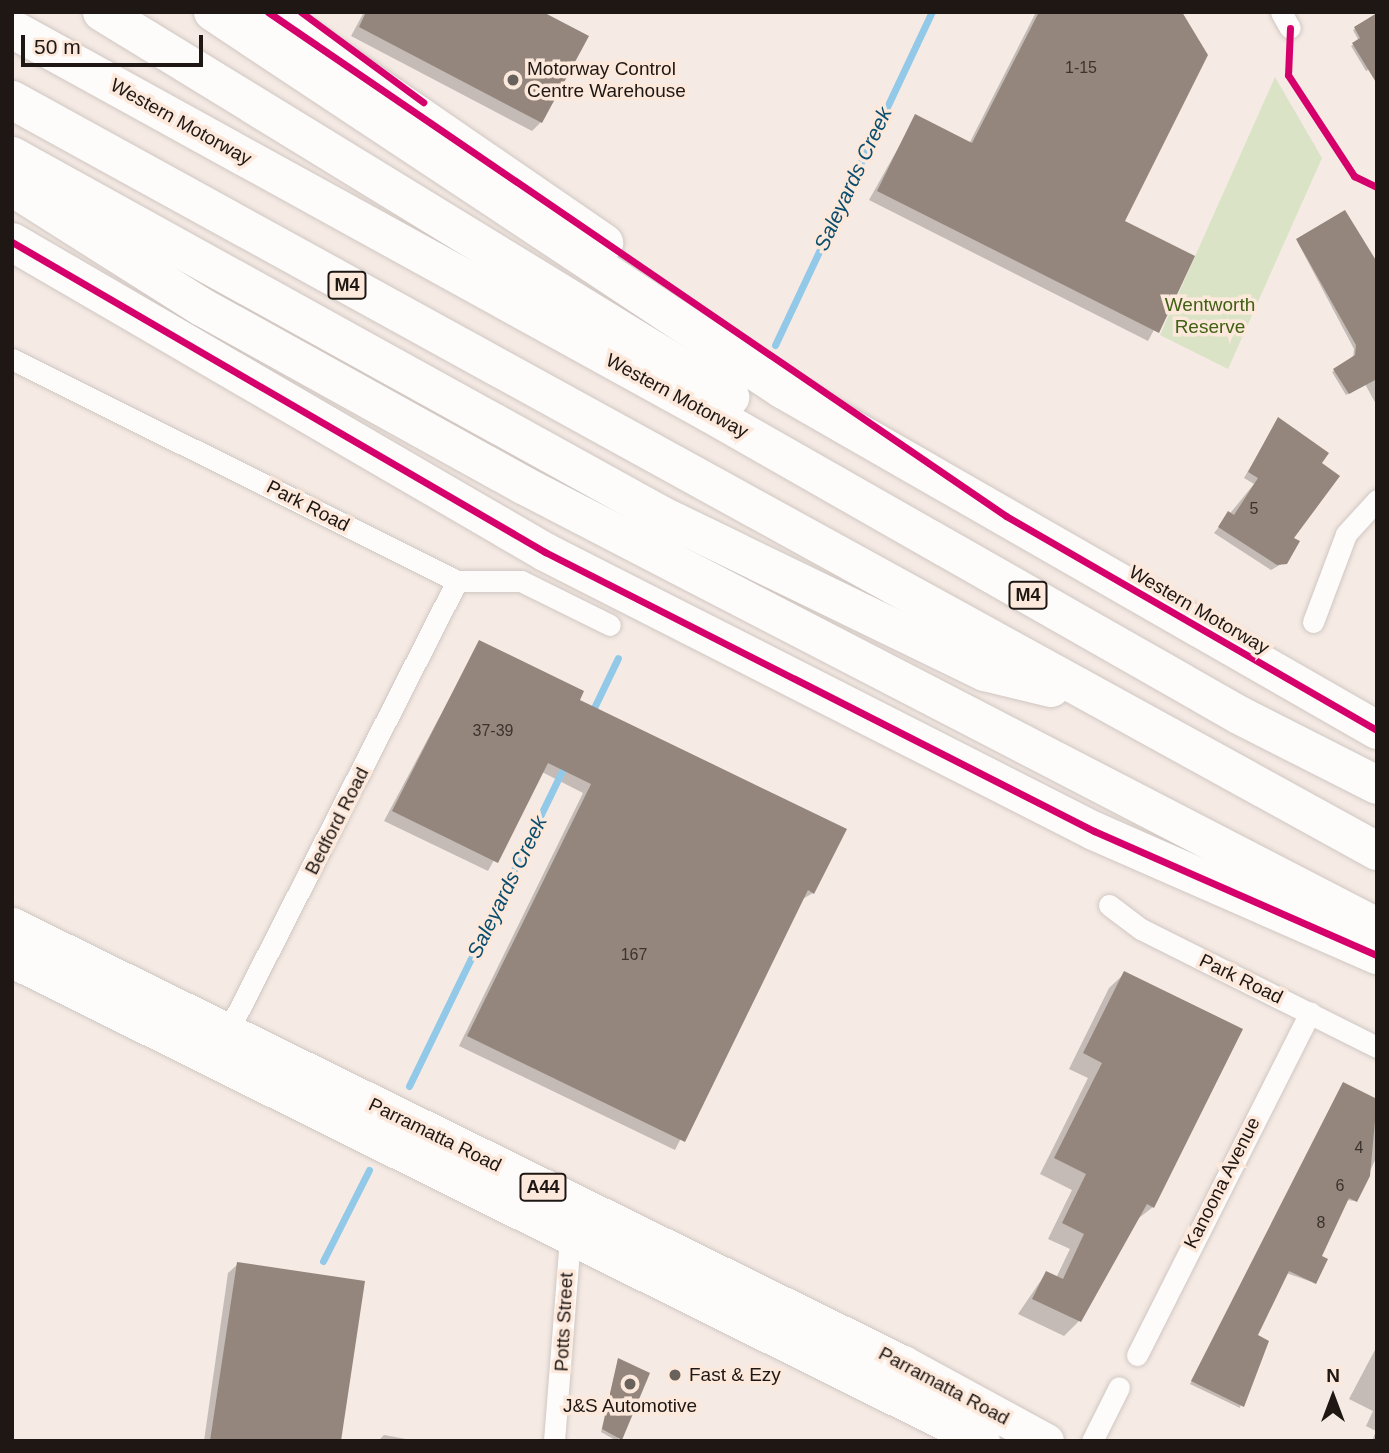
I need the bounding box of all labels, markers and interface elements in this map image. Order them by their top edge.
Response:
scale bar [24,21,206,65]
text: 50 m [34,35,81,58]
place label: Motorway Control Centre Warehouse [527,58,686,102]
house number: 1-15 [1065,58,1097,78]
marker: Motorway Control Centre Warehouse [505,72,521,88]
street label: Western Motorway [106,74,256,170]
water label: Saleyards Creek [809,103,897,255]
road number: M4 [326,270,368,300]
park label: Wentworth Reserve [1165,294,1255,338]
street label: Western Motorway [602,349,752,443]
street label: Park Road [263,475,353,537]
house number: 5 [1250,499,1258,519]
street label: Western Motorway [1125,561,1273,659]
road number: M4 [1007,580,1049,610]
house number: 37-39 [473,721,513,741]
street label: Bedford Road [300,764,374,878]
water label: Saleyards Creek [462,812,552,962]
house number: 167 [621,945,647,965]
street label: Park Road [1196,949,1286,1009]
street label: Parramatta Road [365,1093,505,1177]
street label: Kanoona Avenue [1179,1113,1265,1253]
house number: 4 [1355,1138,1363,1158]
road number: A44 [518,1172,568,1202]
house number: 6 [1336,1176,1344,1196]
house number: 8 [1317,1213,1325,1233]
street label: Potts Street [550,1272,578,1372]
street label: Parramatta Road [875,1342,1013,1430]
north arrow [1298,1362,1368,1432]
place label: Fast & Ezy [689,1364,781,1386]
text: N [1326,1365,1340,1386]
marker: Fast & Ezy [667,1367,683,1383]
marker: J&S Automotive [622,1376,638,1392]
place label: J&S Automotive [562,1395,698,1417]

